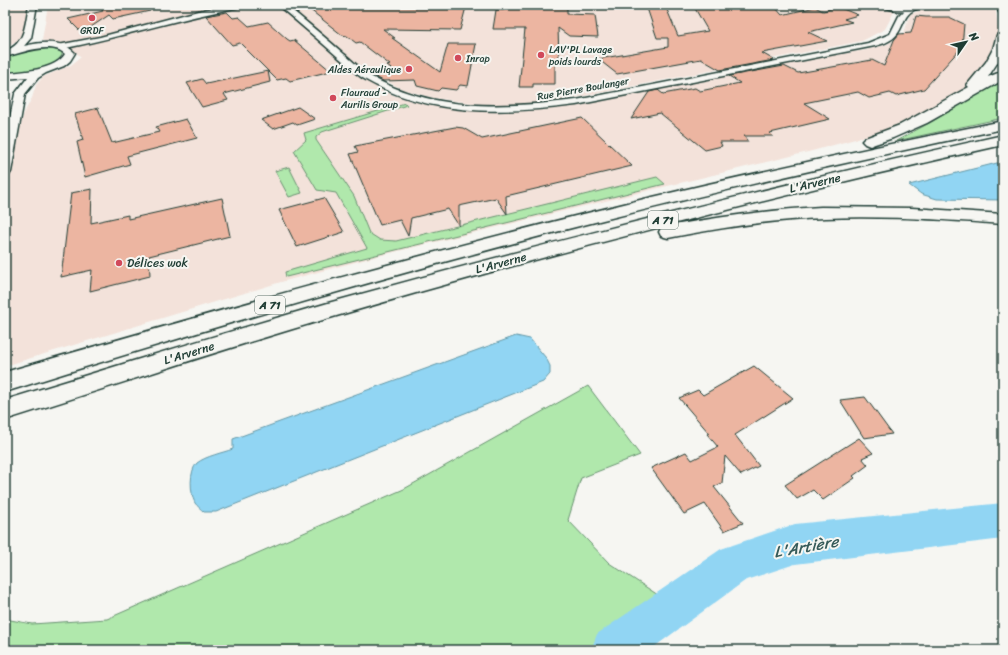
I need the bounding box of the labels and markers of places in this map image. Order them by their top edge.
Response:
marker: GRDF [87,13,97,23]
place label: GRDF [80,22,104,40]
place label: LAV'PL Lavage poids lourds [548,41,612,71]
place label: Inrap [465,50,490,68]
marker: LAV'PL Lavage poids lourds [536,50,546,60]
marker: Inrap [453,53,463,63]
place label: Aldes Aéraulique [327,61,401,79]
marker: Aldes Aéraulique [404,64,414,74]
place label: Flauraud - Aurilis Group [340,84,399,114]
marker: Flauraud - Aurilis Group [328,93,338,103]
place label: Délices wok [127,252,189,274]
marker: Délices wok [114,258,124,268]

